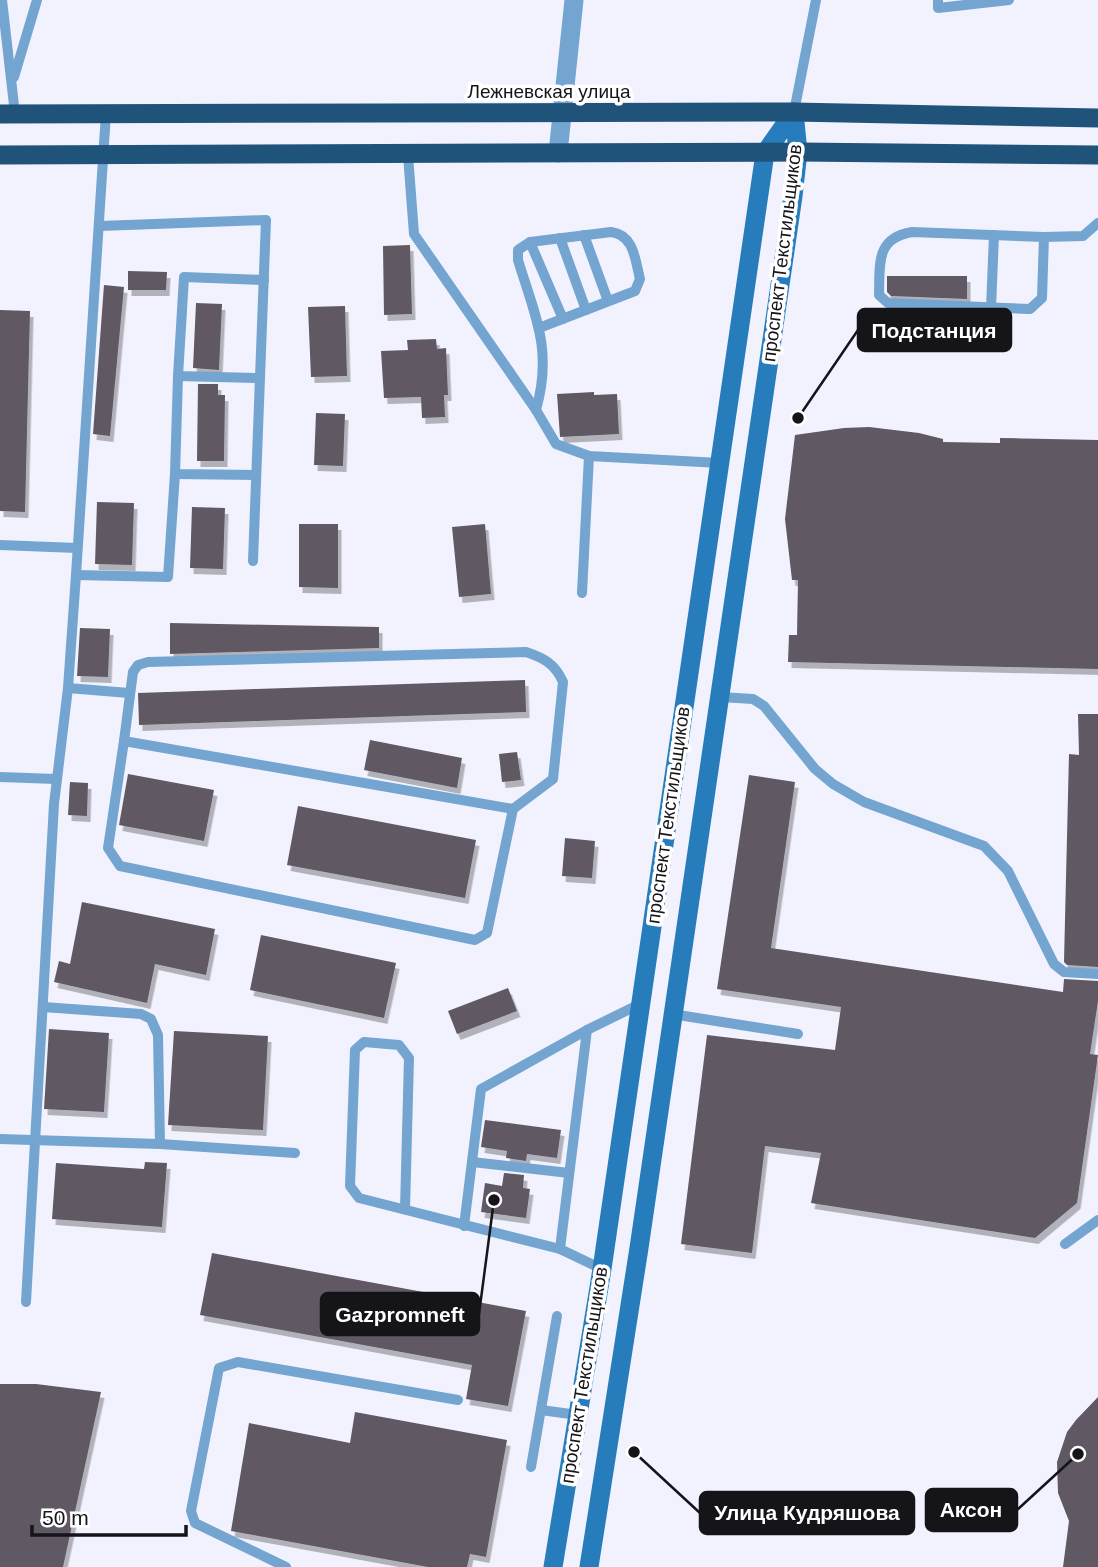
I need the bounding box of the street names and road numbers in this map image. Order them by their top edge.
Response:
street label: Лежневская улица [467,81,631,102]
street label: проспект Текстильщиков [758,143,806,363]
street label: проспект Текстильщиков [642,705,694,925]
street label: проспект Текстильщиков [556,1265,612,1485]

